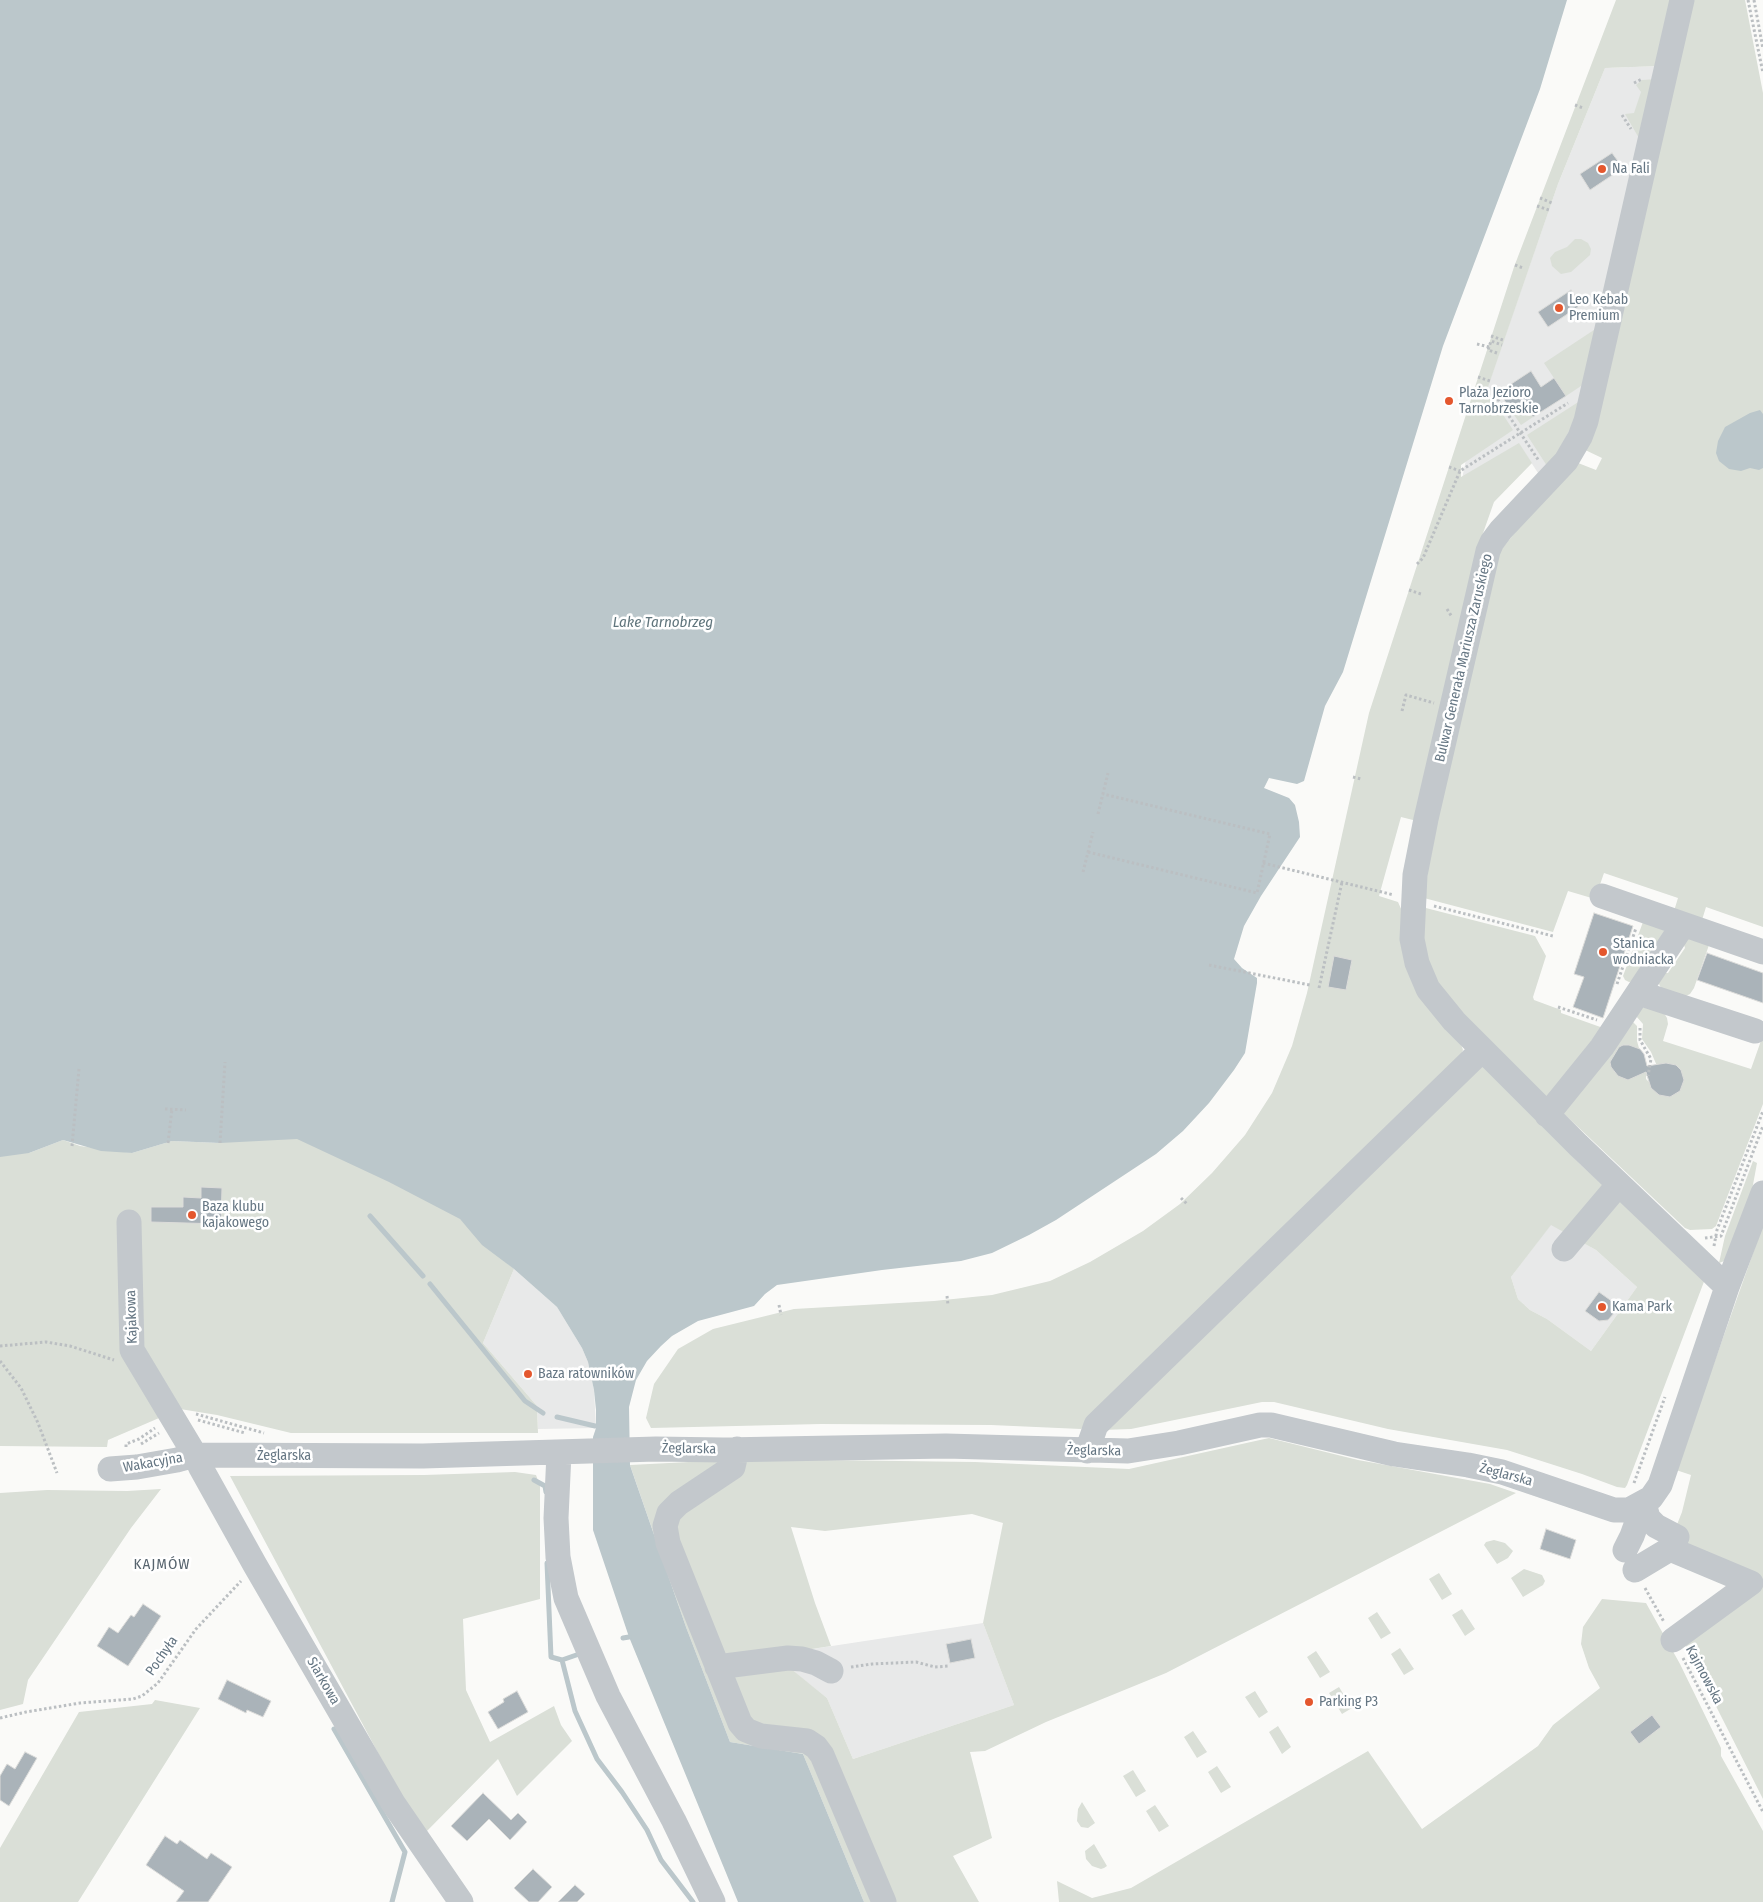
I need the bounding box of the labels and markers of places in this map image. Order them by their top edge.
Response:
place label: Na Fali [1612,161,1650,177]
marker: Na Fali [1596,163,1608,175]
place label: Leo Kebab Premium [1569,292,1628,324]
marker: Leo Kebab Premium [1553,302,1565,314]
place label: Plaża Jezioro Tarnobrzeskie [1459,385,1539,418]
marker: Plaża Jezioro Tarnobrzeskie [1443,395,1455,407]
place label: Stanica wodniacka [1613,936,1674,969]
marker: Stanica wodniacka [1597,946,1609,958]
place label: Baza klubu kajakowego [202,1199,269,1232]
marker: Baza klubu kajakowego [186,1209,198,1221]
place label: Kama Park [1612,1299,1672,1315]
marker: Kama Park [1596,1301,1608,1313]
place label: Baza ratowników [538,1366,634,1382]
marker: Baza ratowników [522,1368,534,1380]
place label: Parking P3 [1319,1694,1378,1710]
marker: Parking P3 [1303,1696,1315,1708]

